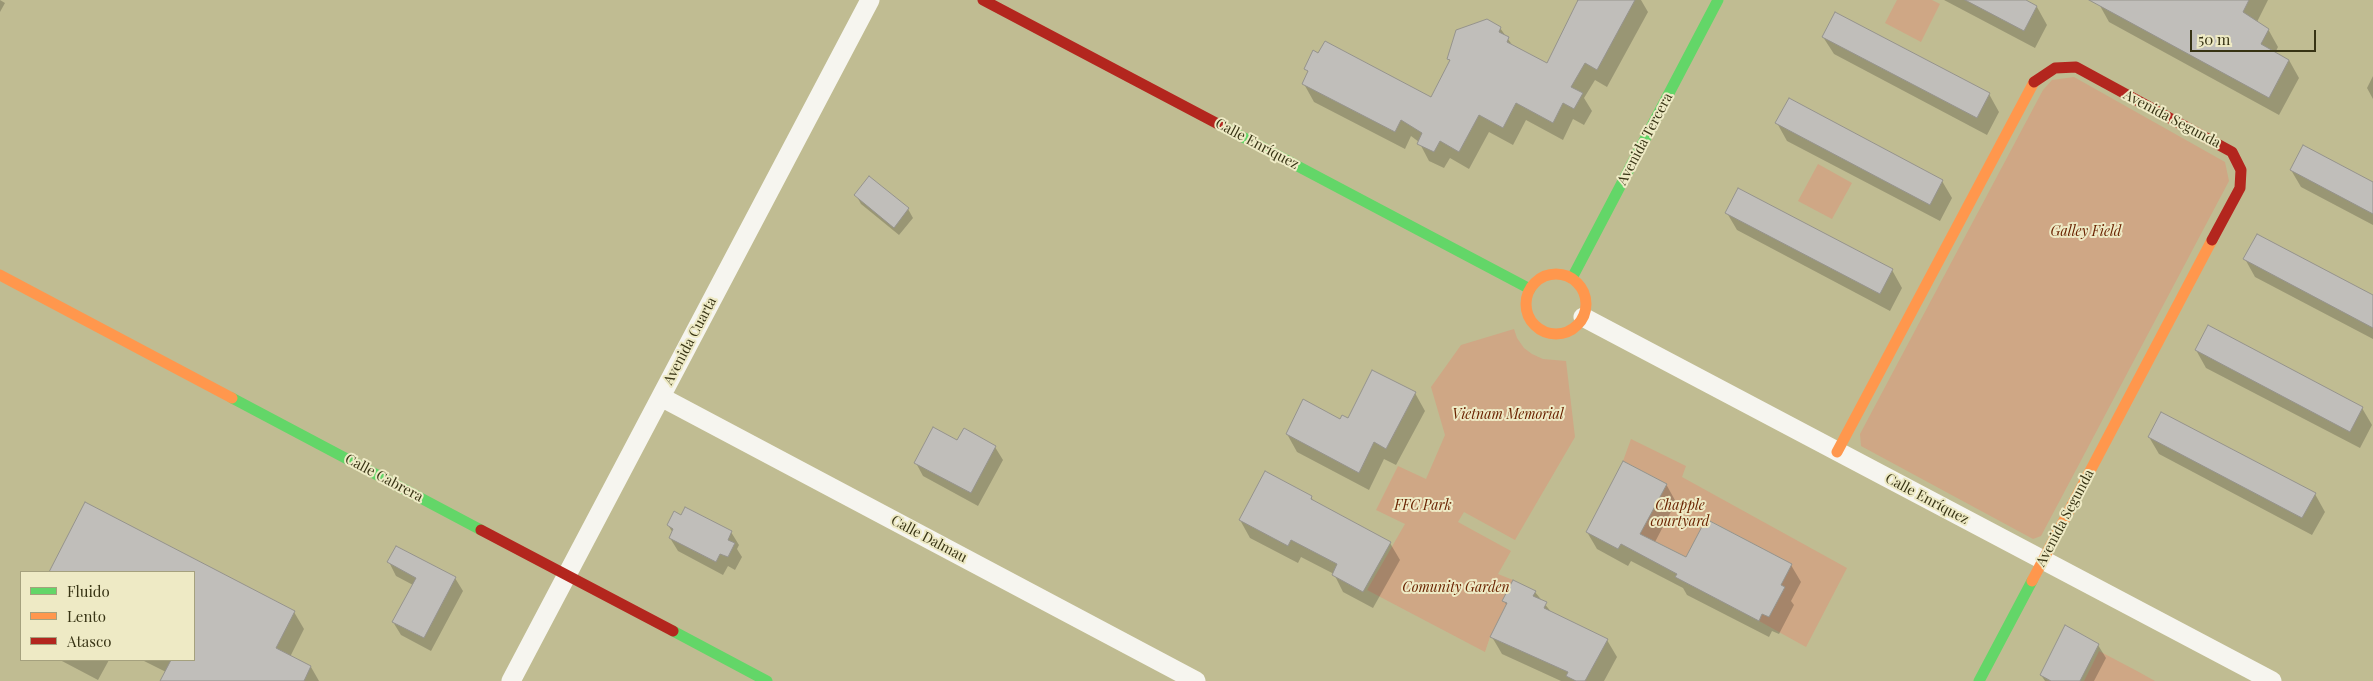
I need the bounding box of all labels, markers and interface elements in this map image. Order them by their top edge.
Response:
scale bar [2193,20,2319,52]
text: 50 m [2198,29,2230,49]
street label: Avenida Segunda [2121,86,2223,152]
street label: Avenida Tercera [1614,90,1676,188]
street label: Calle Enríquez [1212,115,1302,173]
park label: Galley Field [2051,224,2121,240]
street label: Avenida Cuarta [660,294,720,388]
park label: Vietnam Memorial [1452,407,1564,423]
street label: Calle Cabrera [342,450,426,506]
street label: Avenida Segunda [2032,467,2098,569]
street label: Calle Enríquez [1882,470,1972,528]
park label: FFC Park [1394,498,1452,514]
park label: Chapple courtyard [1651,498,1709,530]
street label: Calle Dalmau [888,512,970,566]
legend [20,571,195,661]
park label: Comunity Garden [1402,580,1510,596]
text: Fluido [67,581,110,601]
text: Lento [67,606,106,626]
text: Atasco [67,631,111,651]

